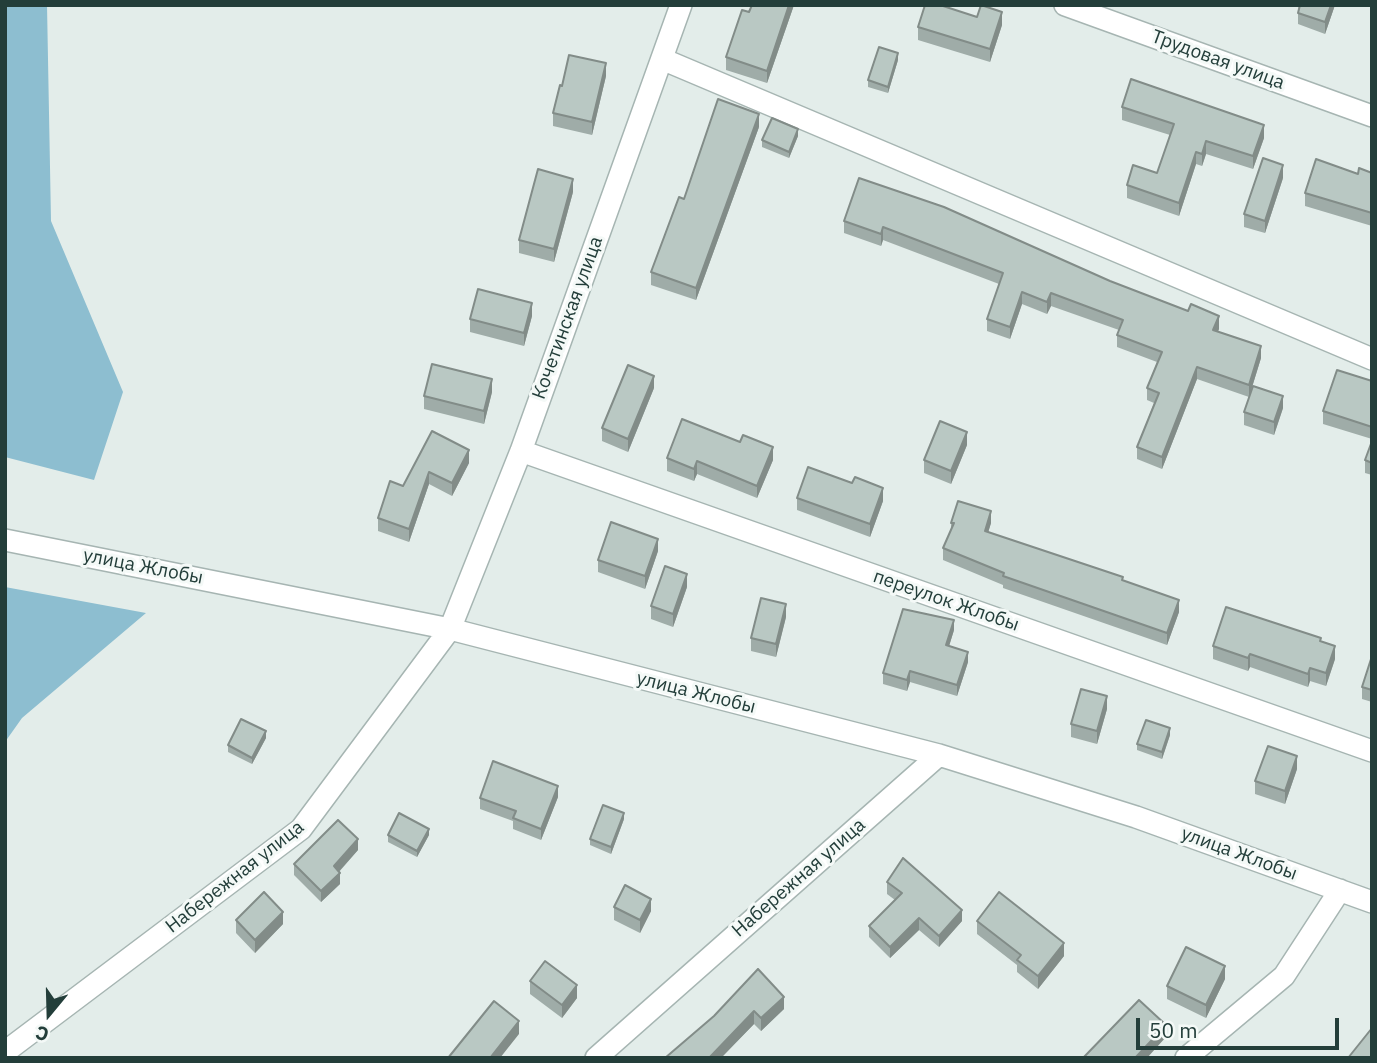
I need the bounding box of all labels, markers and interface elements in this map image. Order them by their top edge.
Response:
street label: Трудовая улица [1148,25,1288,95]
street label: Кочетинская улица [528,233,608,403]
street label: улица Жлобы [81,544,205,590]
street label: переулок Жлобы [870,565,1022,637]
street label: улица Жлобы [634,667,758,719]
street label: Набережная улица [728,814,870,942]
street label: Набережная улица [161,816,309,938]
street label: улица Жлобы [1178,822,1300,886]
north arrow [14,979,84,1049]
scale bar [1139,1004,1342,1048]
text: 50 m [1149,1016,1198,1044]
text: С [32,1020,52,1047]

